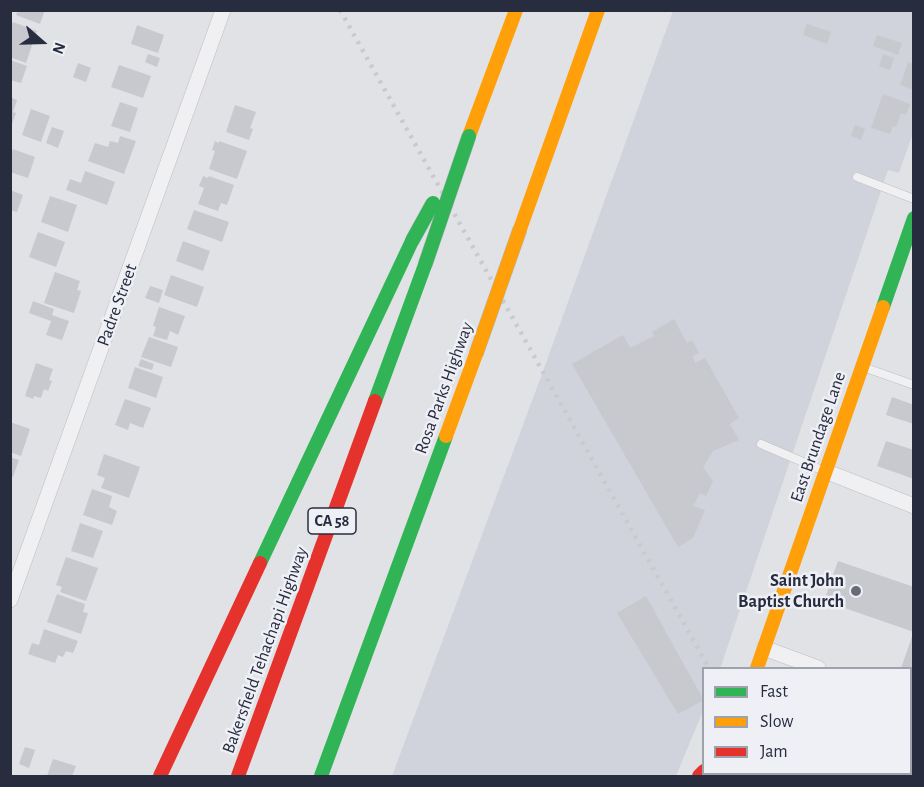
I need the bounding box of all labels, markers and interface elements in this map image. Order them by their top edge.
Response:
north arrow [12,12,72,72]
text: N [49,40,68,56]
street label: Padre Street [92,261,142,349]
street label: Rosa Parks Highway [410,319,478,457]
street label: East Brundage Lane [786,369,850,505]
road number: CA 58 [308,508,356,534]
street label: Bakersfield Tehachapi Highway [217,544,313,756]
place label: Saint John Baptist Church [738,570,844,612]
marker: Saint John Baptist Church [849,584,863,598]
legend [702,667,912,775]
text: Fast [760,683,788,701]
text: Slow [760,713,793,731]
text: Jam [760,743,788,761]

